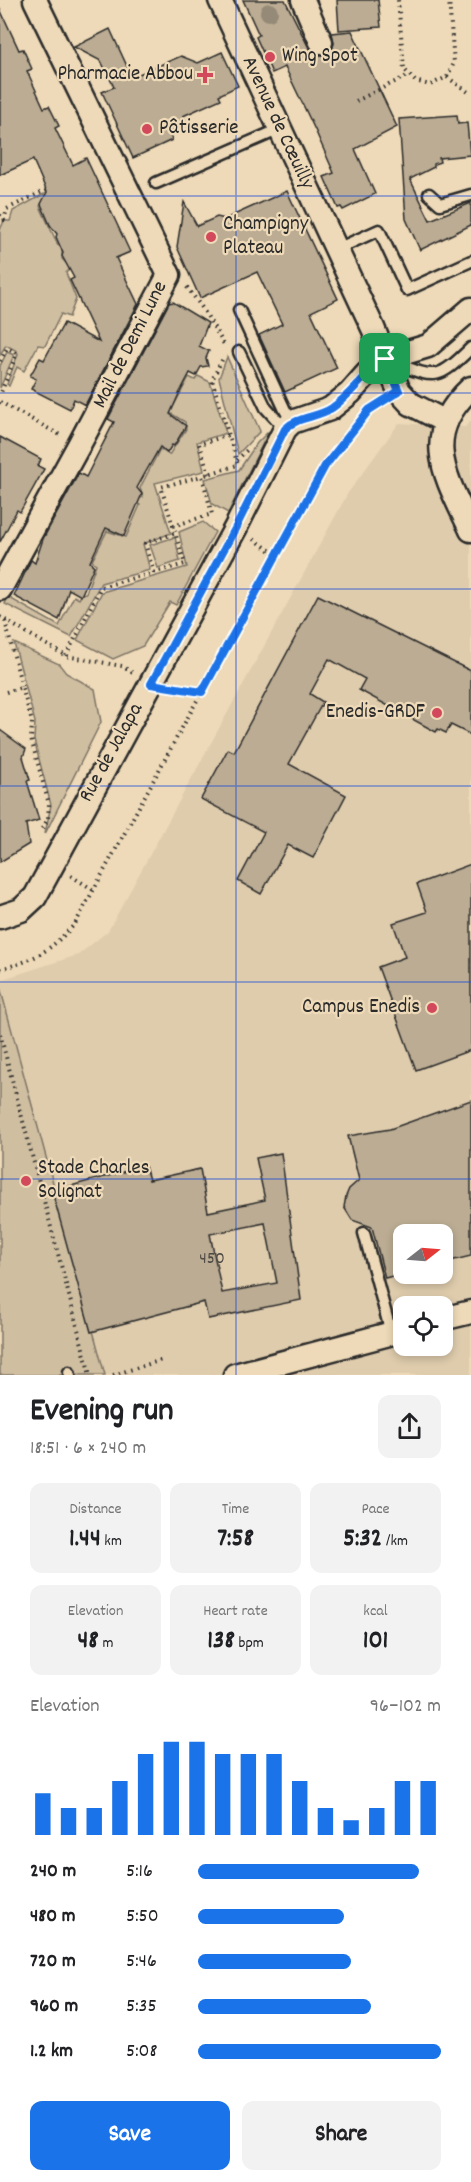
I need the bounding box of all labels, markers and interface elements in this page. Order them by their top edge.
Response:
place label: Wing Spot [282,42,358,72]
marker: Wing Spot [263,50,277,64]
street label: Avenue de Cœuilly [233,51,321,195]
place label: Pharmacie Abbou [58,60,193,90]
marker: Pharmacie Abbou [198,68,212,82]
place label: Pâtisserie [159,114,238,144]
marker: Pâtisserie [140,122,154,136]
place label: Champigny Plateau [223,210,309,264]
marker: Champigny Plateau [204,230,218,244]
street label: Mail de Demi Lune [86,276,176,414]
pin [359,333,410,384]
icon: arrive [368,342,401,375]
street label: Rue de Jalapa [72,697,152,808]
place label: Enedis-GRDF [326,698,426,728]
marker: Enedis-GRDF [430,706,444,720]
place label: Campus Enedis [302,993,420,1023]
marker: Campus Enedis [425,1001,439,1015]
place label: Stade Charles Solignat [38,1154,149,1208]
marker: Stade Charles Solignat [19,1174,33,1188]
north arrow [393,1224,453,1284]
map controls [393,1224,453,1356]
house number: 450 [199,1247,225,1272]
button: locate [393,1296,453,1356]
text: Evening run [30,1389,174,1436]
button: share [378,1395,441,1458]
text: 18:51 · 6 × 240 m [30,1435,146,1463]
text: Distance [69,1498,122,1521]
text: Time [222,1498,249,1521]
text: Pace [361,1498,390,1521]
text: 1.44 [69,1521,101,1558]
text: 7:58 [217,1521,254,1558]
text: 5:32 [343,1521,382,1558]
text: km [101,1530,122,1553]
text: /km [382,1530,408,1553]
text: Elevation [68,1600,123,1623]
text: Heart rate [203,1600,268,1623]
text: kcal [363,1600,388,1623]
text: 48 [78,1623,99,1660]
text: 138 [207,1623,235,1660]
text: 101 [363,1623,388,1660]
text: m [99,1632,113,1655]
text: bpm [235,1632,264,1655]
text: Elevation [30,1693,100,1721]
text: 96–102 m [370,1693,441,1721]
text: 240 m [30,1858,76,1886]
text: 5:16 [126,1858,153,1886]
text: 480 m [30,1903,76,1931]
text: 5:50 [126,1903,159,1931]
text: 720 m [30,1948,76,1976]
text: 5:46 [126,1948,157,1976]
text: 960 m [30,1993,78,2021]
text: 5:35 [126,1993,157,2021]
text: 1.2 km [30,2038,73,2066]
text: 5:08 [126,2038,158,2066]
button: Save [30,2101,230,2170]
button: Share [242,2101,441,2170]

